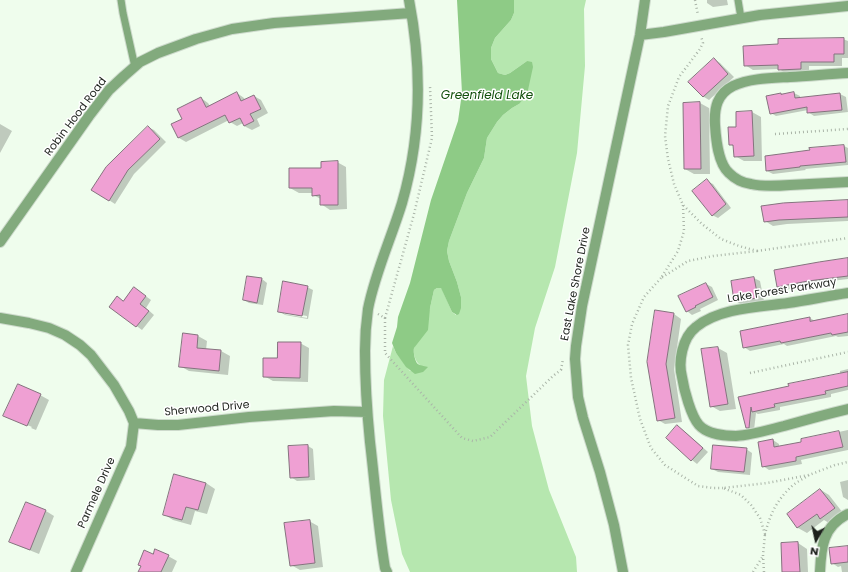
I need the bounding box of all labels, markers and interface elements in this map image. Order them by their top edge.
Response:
street label: Robin Hood Road [42,75,110,159]
water label: Greenfield Lake [441,89,533,103]
street label: East Lake Shore Drive [559,226,593,342]
street label: Lake Forest Parkway [727,276,837,306]
street label: Sherwood Drive [164,399,250,419]
street label: Parmele Drive [75,456,119,530]
north arrow [796,520,836,560]
text: N [809,543,819,560]

